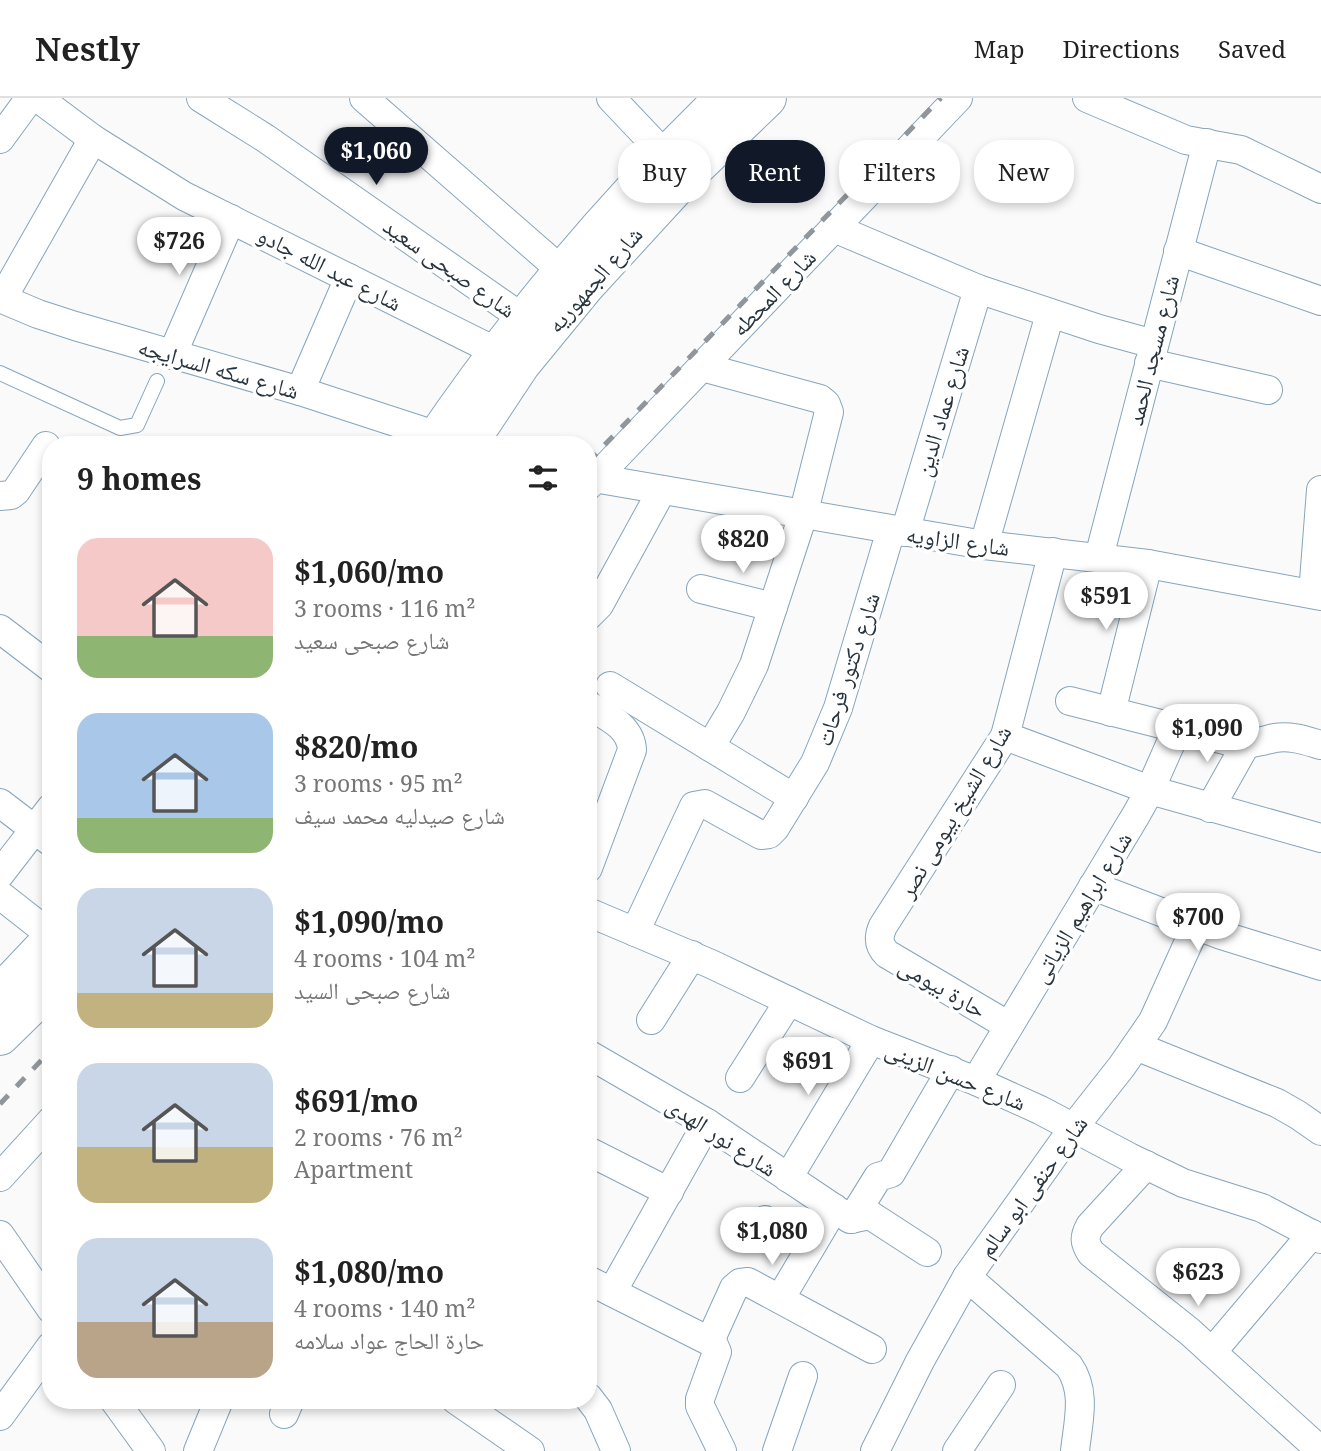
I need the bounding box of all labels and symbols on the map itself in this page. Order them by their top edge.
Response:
pin: $1,060 [319,127,433,187]
street label: شارع صبحى سعيد [377,209,523,325]
pin: $726 [138,218,220,277]
street label: شارع عبد الله جادو [252,218,408,318]
street label: شارع الجمهوريه [539,219,649,339]
street label: شارع المحطه [723,241,823,343]
street label: شارع مسجد الحمد [1118,272,1186,428]
street label: شارع سكه السرايجه [135,330,303,406]
street label: شارع عماد الدين [906,342,976,480]
pin: $820 [702,516,784,575]
street label: شارع الزاويه [904,517,1012,563]
pin: $591 [1065,573,1147,632]
street label: شارع دكتور فرحات [807,588,887,750]
pin: $1,090 [1150,704,1264,764]
street label: شارع الشيخ بيومى نصر [889,719,1018,904]
street label: شارع ابراهيم الزياتى [1023,825,1140,989]
pin: $700 [1157,894,1239,953]
street label: حارة بيومى [893,949,993,1025]
street label: شارع حسن الزينى [881,1032,1031,1118]
pin: $691 [767,1038,849,1097]
street label: شارع نور الهدى [660,1088,784,1184]
street label: شارع حنفى ابو سالم [970,1109,1095,1264]
pin: $1,080 [715,1208,829,1267]
pin: $623 [1157,1248,1239,1308]

